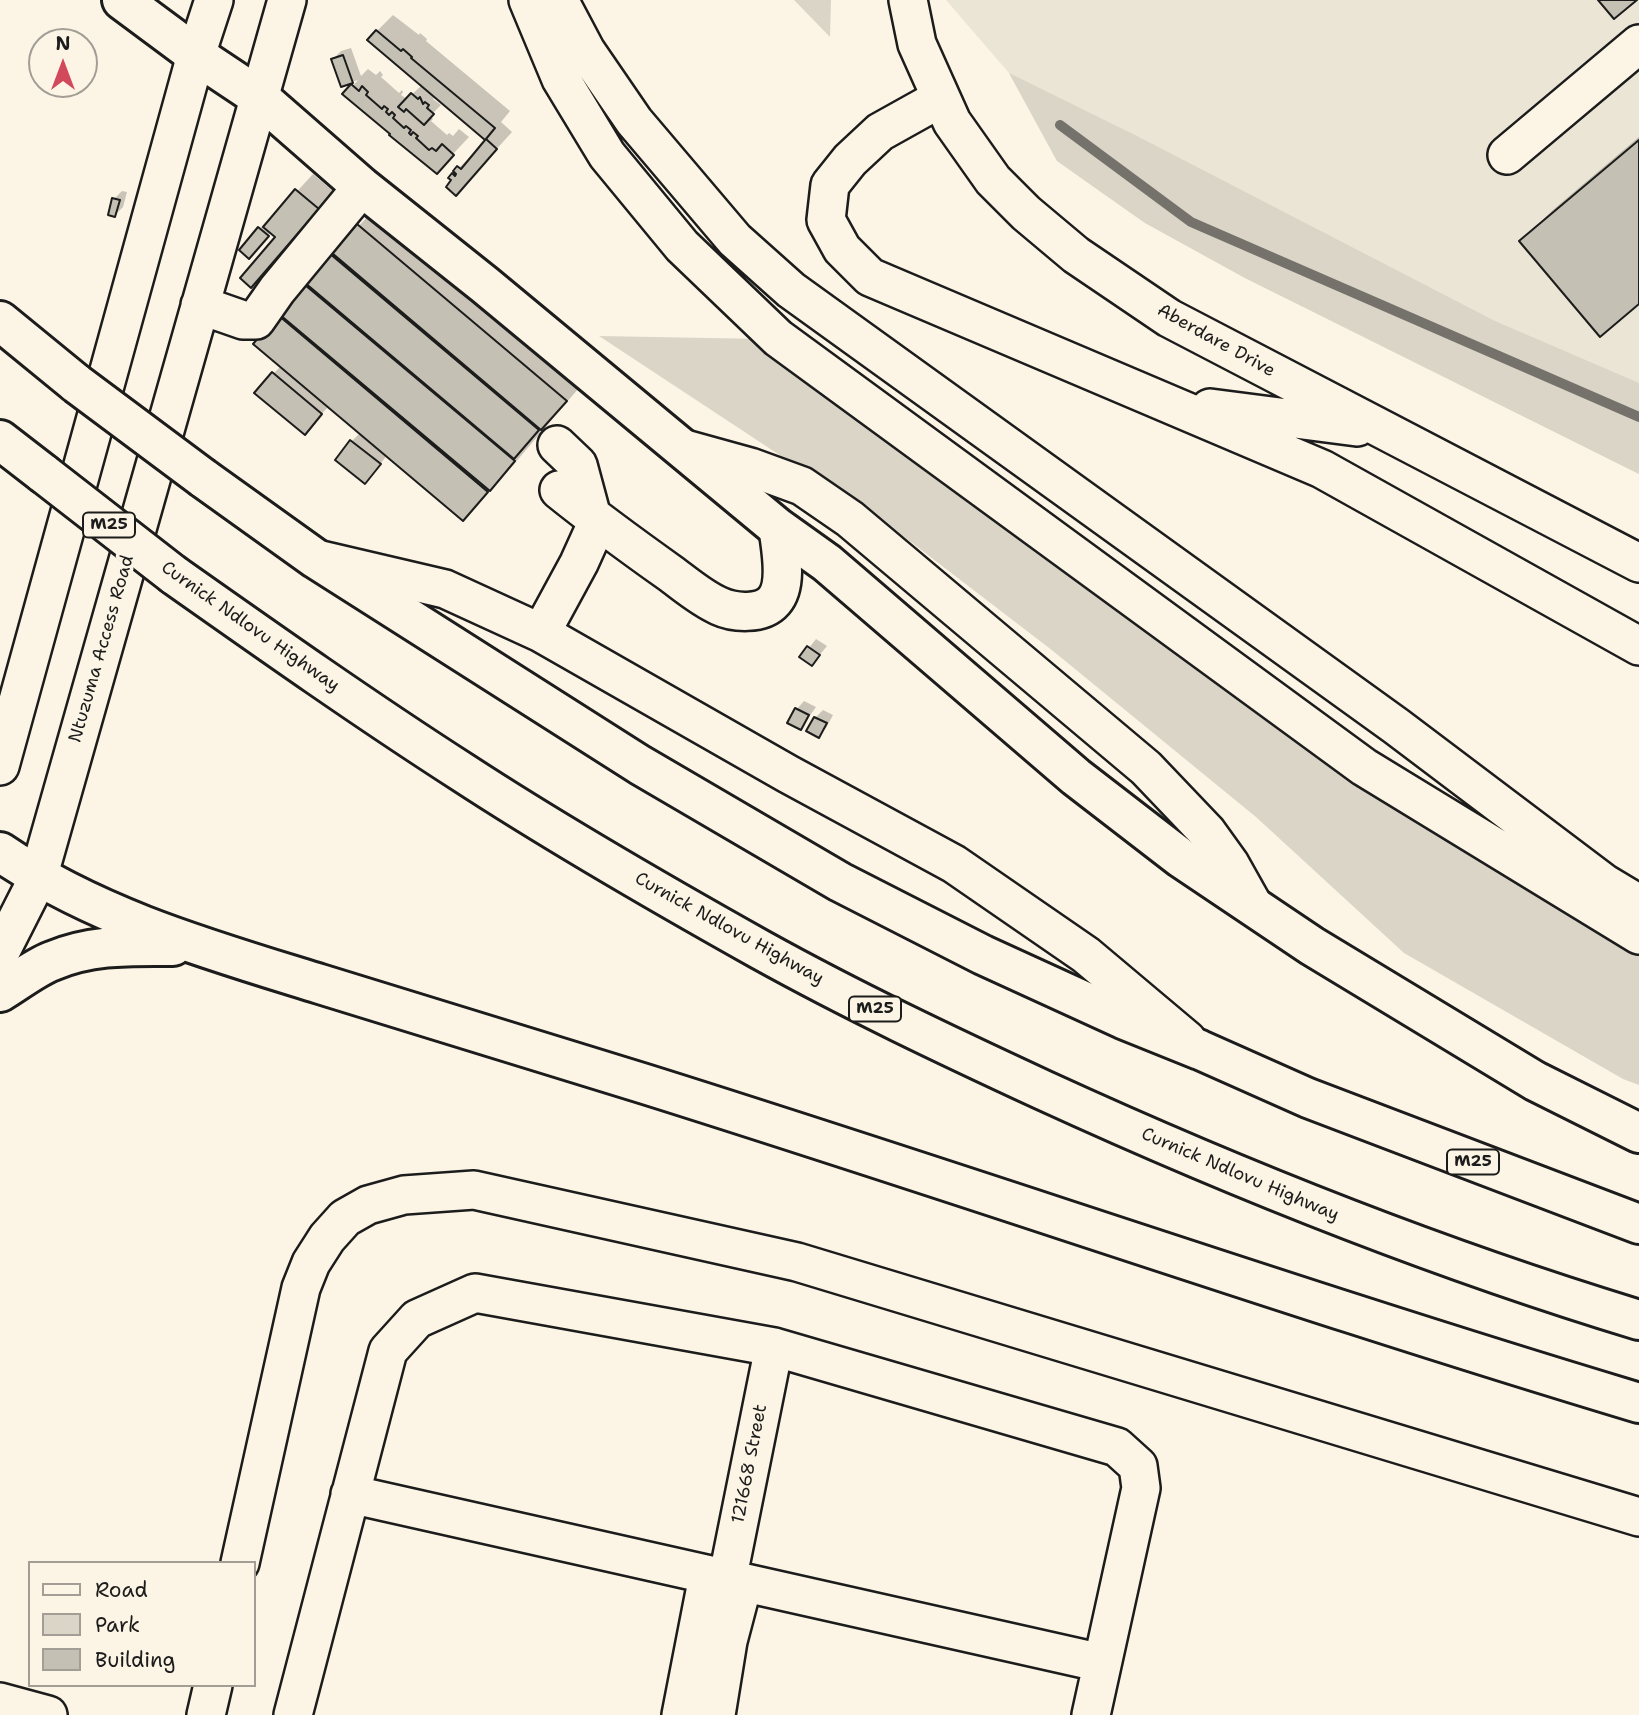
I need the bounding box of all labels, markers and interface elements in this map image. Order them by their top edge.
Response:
north arrow [28,28,98,98]
text: N [55,31,71,56]
street label: Aberdare Drive [1153,300,1279,382]
road number: M25 [83,512,135,538]
street label: Ntuzuma Access Road [65,553,139,745]
street label: Curnick Ndlovu Highway [157,557,343,697]
street label: Curnick Ndlovu Highway [631,868,827,990]
road number: M25 [849,996,901,1021]
street label: Curnick Ndlovu Highway [1138,1123,1342,1227]
road number: M25 [1447,1150,1499,1174]
street label: 121668 Street [728,1403,772,1525]
legend [28,1561,256,1687]
text: Road [95,1576,148,1604]
text: Park [95,1611,140,1639]
text: Building [95,1646,175,1674]

